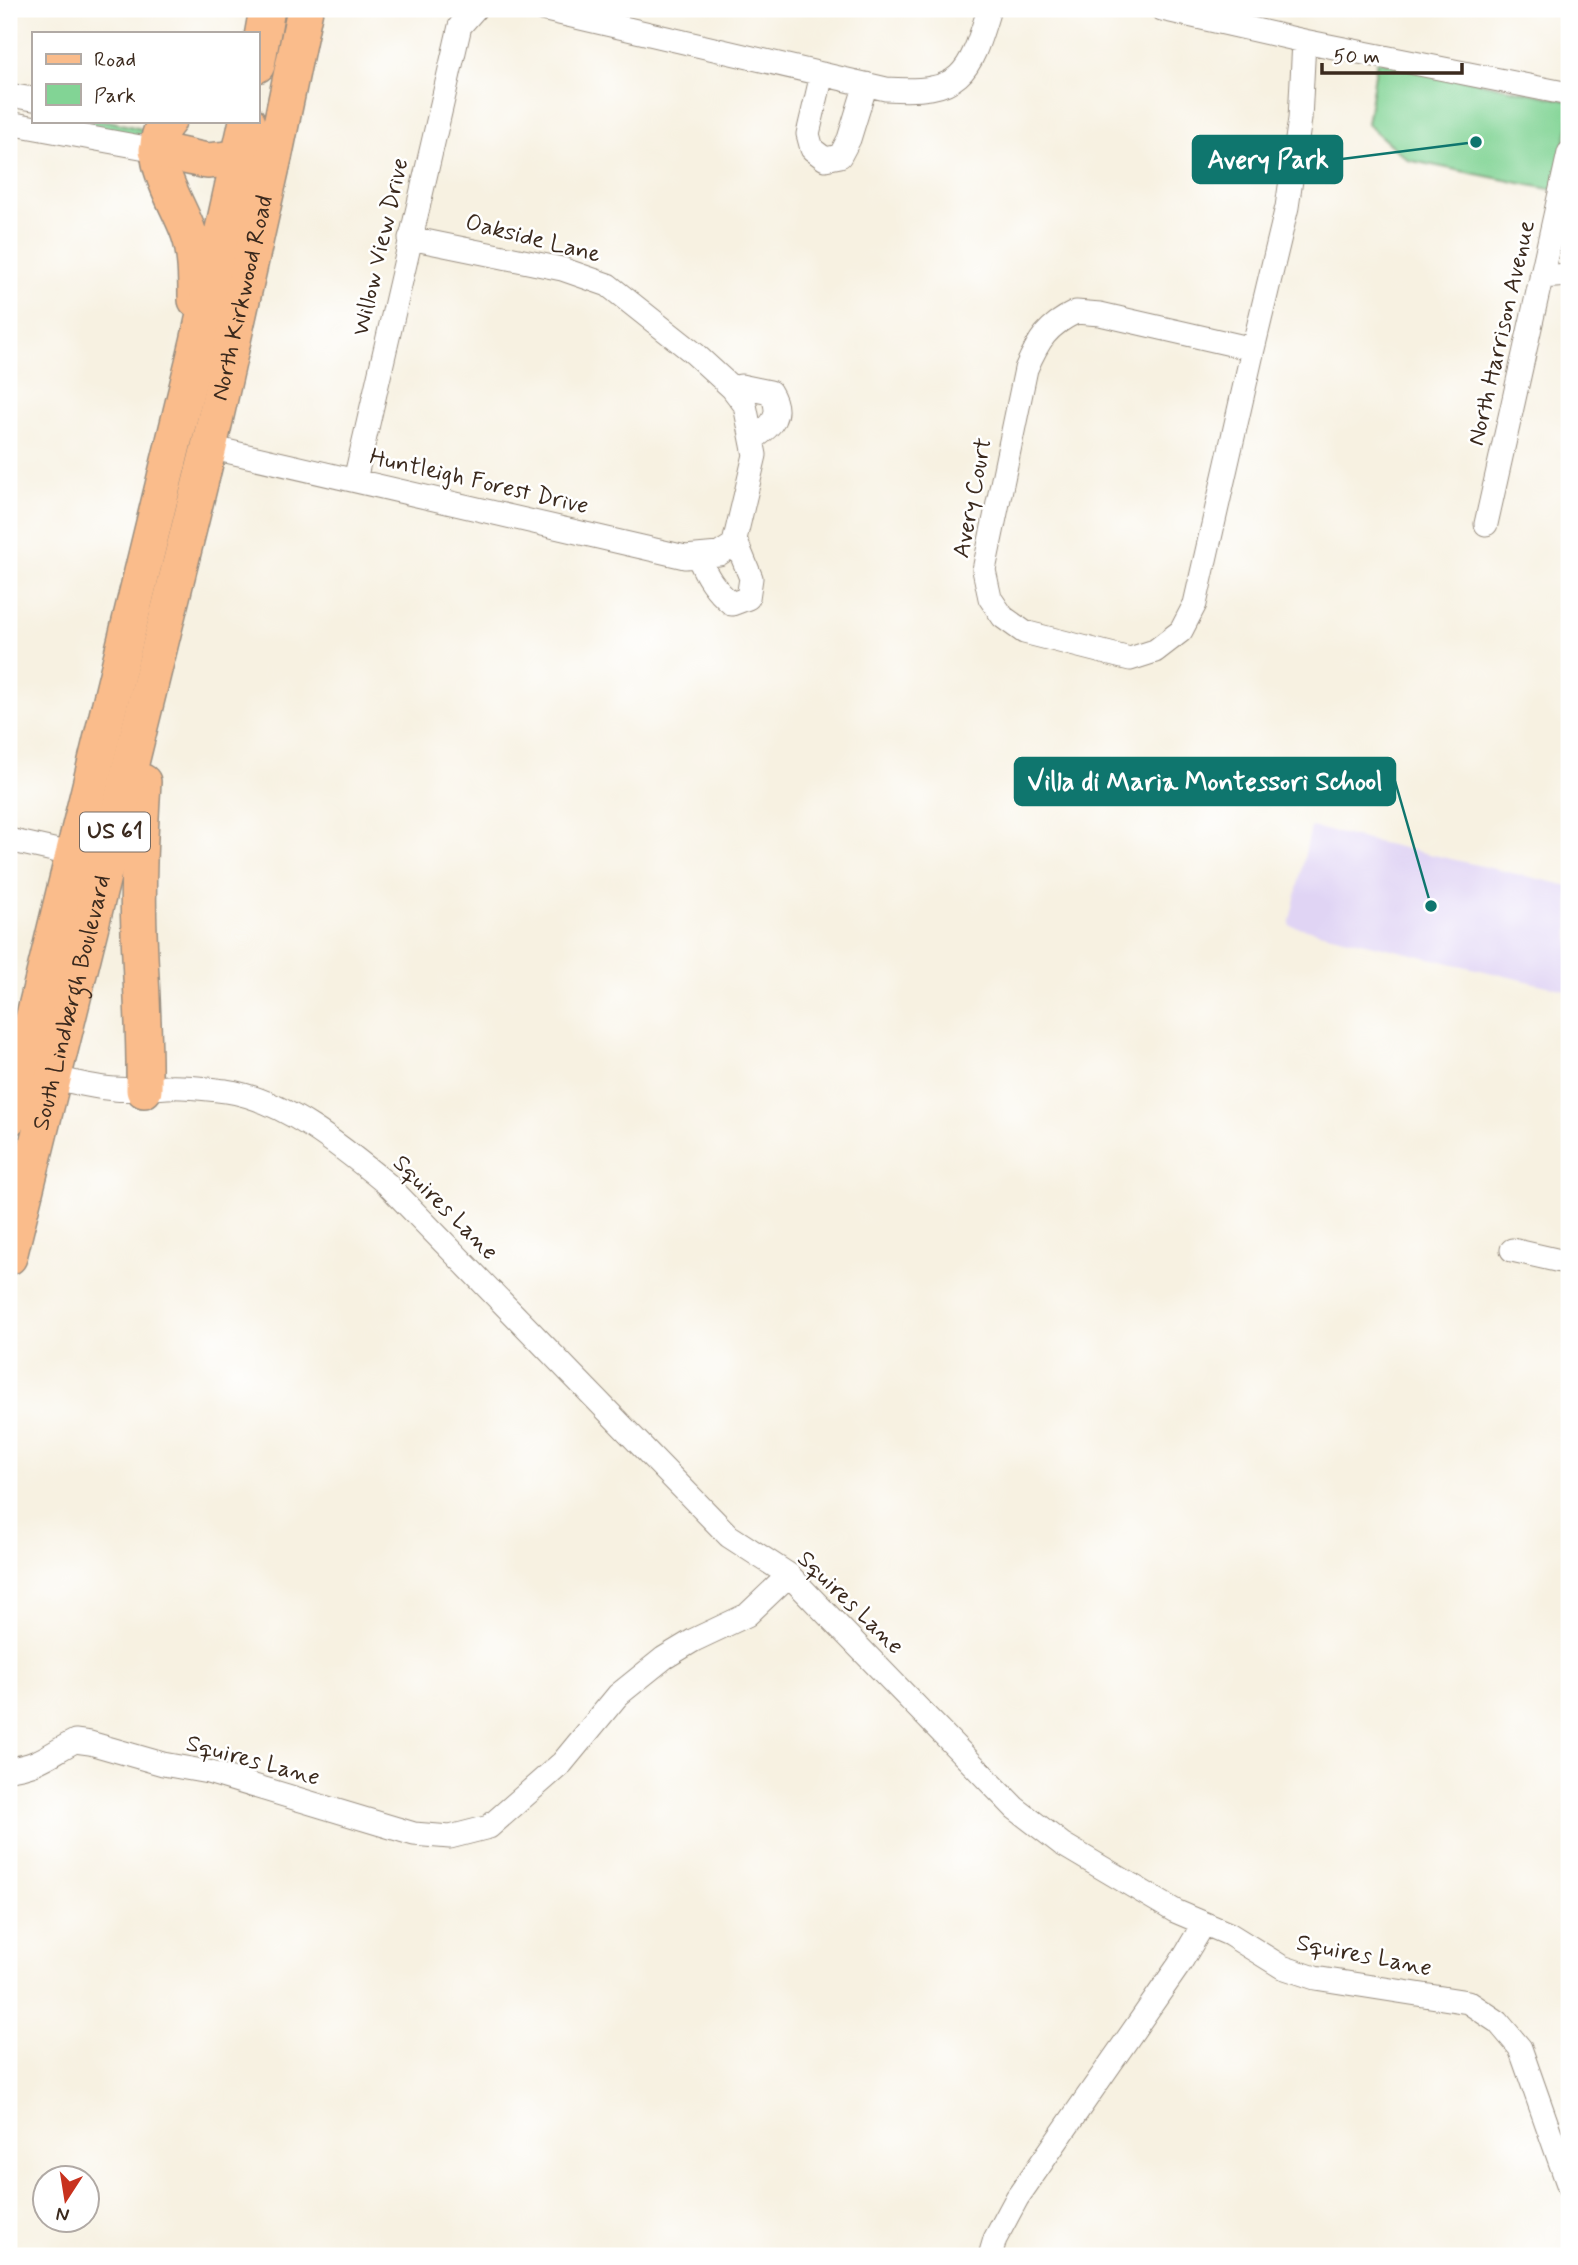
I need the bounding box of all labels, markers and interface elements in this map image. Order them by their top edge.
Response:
legend [32,32,259,122]
scale bar [1322,32,1462,76]
text: 50 m [1333,43,1380,71]
text: Road [94,46,136,74]
text: Park [94,82,136,110]
callout: Avery Park [1193,136,1342,183]
text: Avery Park [1207,144,1329,178]
street label: Willow View Drive [345,155,417,339]
street label: North Kirkwood Road [204,192,281,404]
street label: Oakside Lane [462,207,604,271]
street label: North Harrison Avenue [1461,217,1543,449]
street label: Avery Court [946,435,1000,561]
street label: Huntleigh Forest Drive [366,442,592,522]
callout: Villa di Maria Montessori School [1015,758,1395,805]
text: Villa di Maria Montessori School [1027,766,1383,800]
road number: US 61 [80,812,150,852]
street label: South Lindbergh Boulevard [25,872,118,1134]
street label: Squires Lane [386,1149,504,1267]
street label: Squires Lane [790,1544,910,1662]
street label: Squires Lane [183,1728,323,1794]
street label: Squires Lane [1294,1928,1434,1984]
north arrow [32,2164,102,2234]
text: N [54,2201,72,2228]

